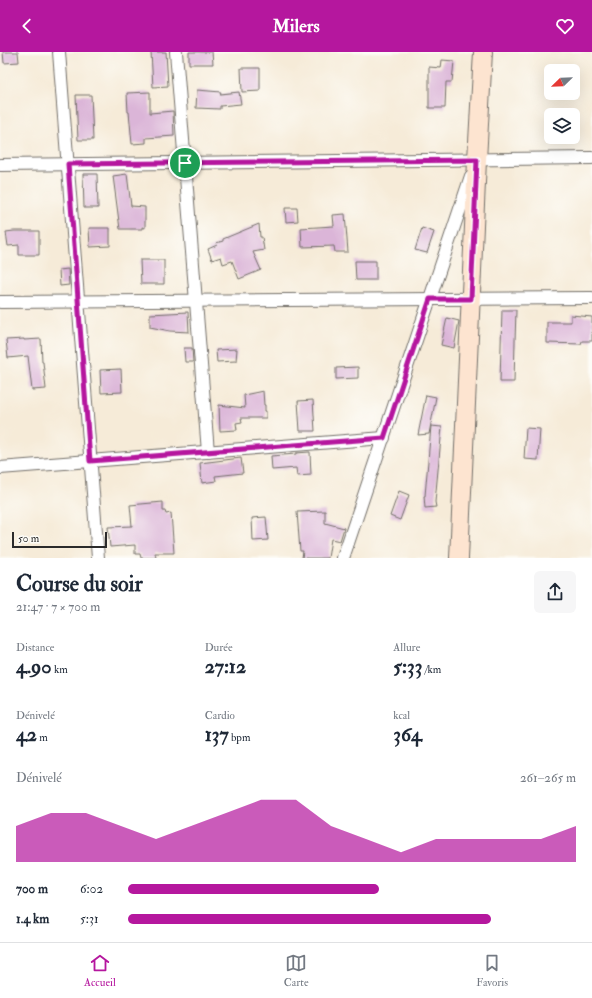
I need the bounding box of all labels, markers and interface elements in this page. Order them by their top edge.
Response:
icon: back [16,15,38,37]
text: Milers [272,15,320,38]
icon: heart [554,15,576,37]
north arrow [544,64,580,100]
map controls [544,64,580,144]
button: layers [544,108,580,144]
pin [168,146,202,180]
icon: arrive [174,152,196,174]
scale bar [12,530,107,549]
text: 50 m [18,532,39,545]
text: Course du soir [16,570,143,598]
button: share [534,571,576,613]
text: 21:47 · 7 × 700 m [16,599,100,615]
text: Distance [16,641,54,654]
text: Durée [205,641,233,654]
text: Allure [393,641,420,654]
text: 4.90 [16,654,52,679]
text: 27:12 [205,654,246,679]
text: 5:33 [393,654,422,679]
text: km [52,663,68,676]
text: /km [422,663,441,676]
text: Dénivelé [16,709,55,722]
text: Cardio [205,709,235,722]
text: kcal [393,709,410,722]
text: 42 [16,722,37,747]
text: 137 [205,722,229,747]
text: 364 [393,722,422,747]
text: m [37,731,48,744]
text: bpm [229,731,250,744]
text: Dénivelé [16,770,62,786]
text: 261–265 m [520,770,576,786]
text: 700 m [16,881,48,897]
text: 6:02 [80,881,103,897]
text: 1.4 km [16,911,49,927]
text: 5:31 [80,911,99,927]
tab: Accueil [84,952,116,989]
tab: Carte [284,952,308,989]
tab: Favoris [476,952,508,989]

